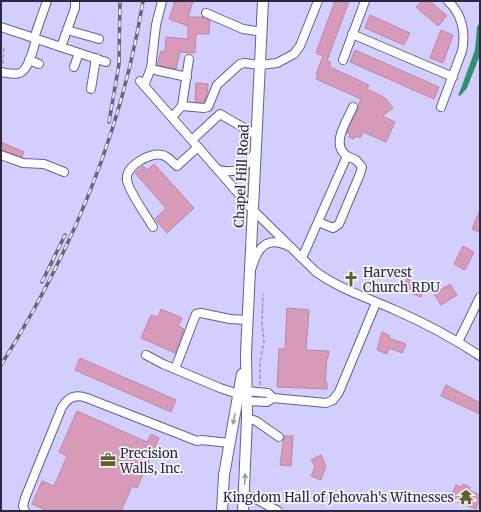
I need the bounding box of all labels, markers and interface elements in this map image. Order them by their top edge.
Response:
street label: Chapel Hill Road [230,124,253,228]
place label: Harvest Church RDU [363,264,440,296]
church icon: Harvest Church RDU [342,270,360,288]
one-way arrow [231,412,237,425]
place label: Precision Walls, Inc. [119,445,183,477]
office icon: Precision Walls, Inc. [99,451,117,469]
one-way arrow [242,472,248,485]
temple icon: Kingdom Hall of Jehovah’s Witnesses [457,488,475,506]
place label: Kingdom Hall of Jehovah’s Witnesses [223,489,454,506]

